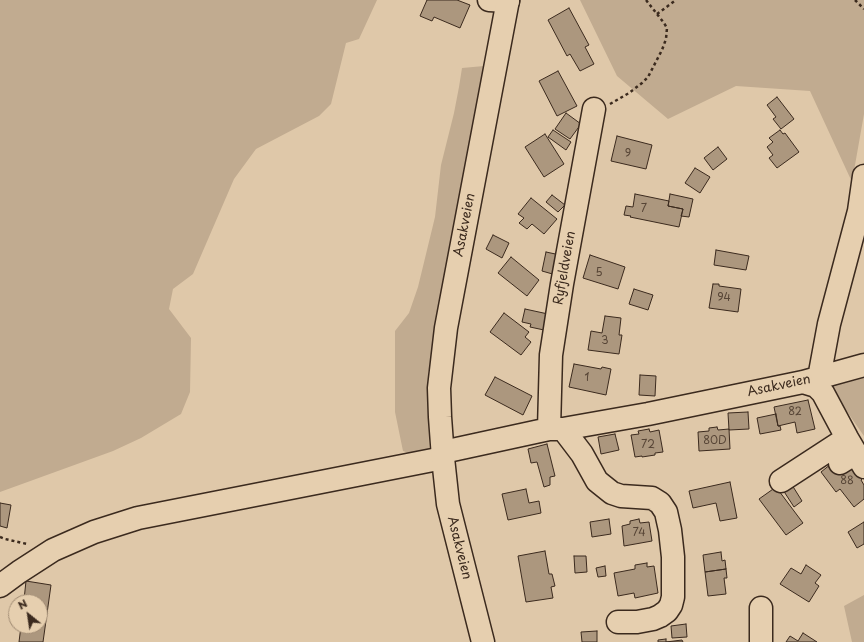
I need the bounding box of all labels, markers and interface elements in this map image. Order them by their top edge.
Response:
house number: 9 [625,147,631,161]
street label: Asakveien [451,192,479,258]
house number: 7 [641,202,647,216]
street label: Ryfjeldveien [551,230,579,306]
house number: 5 [595,266,603,280]
house number: 94 [717,291,731,305]
house number: 3 [601,334,609,348]
house number: 1 [585,371,589,385]
street label: Asakveien [746,372,812,400]
house number: 82 [788,405,802,419]
house number: 80D [703,434,727,448]
house number: 72 [641,438,655,452]
house number: 88 [840,474,854,488]
street label: Asakveien [444,515,474,581]
house number: 74 [632,526,646,540]
north arrow [8,594,48,634]
text: N [14,594,30,614]

